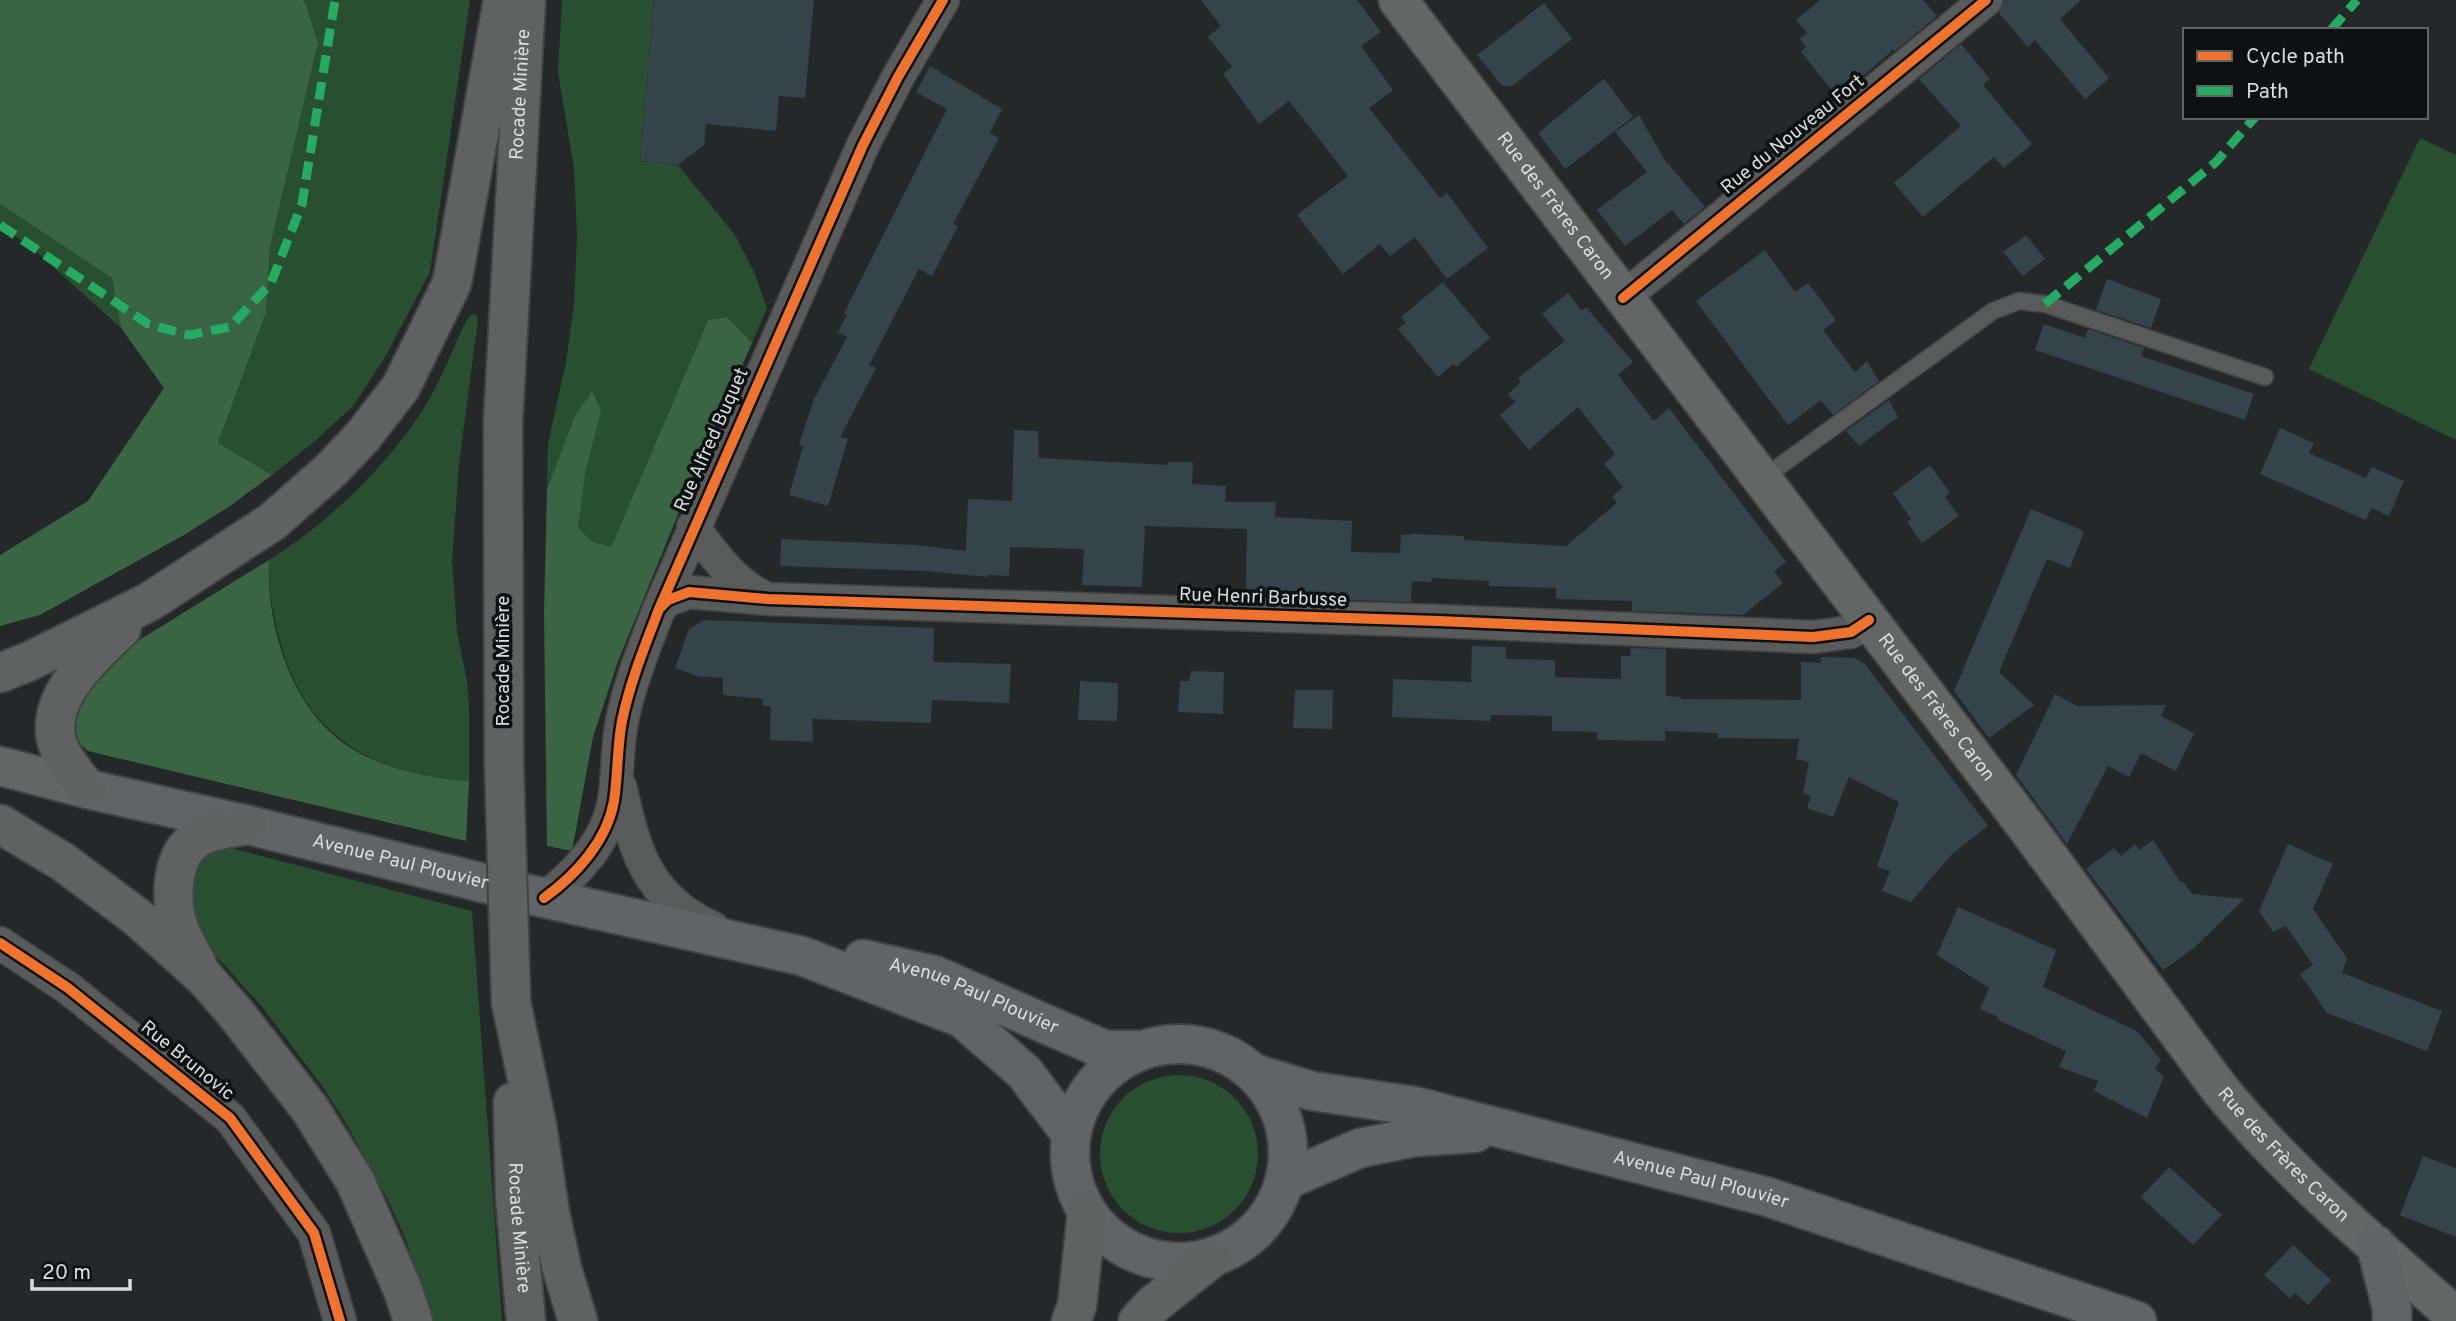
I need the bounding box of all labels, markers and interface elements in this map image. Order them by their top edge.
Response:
street label: Rocade Minière [505,28,536,161]
legend [2183,28,2428,119]
text: Cycle path [2246,44,2345,71]
street label: Rue du Nouveau Fort [1716,70,1870,200]
text: Path [2246,79,2289,106]
street label: Rue des Frères Caron [1491,127,1619,285]
street label: Rue Alfred Buquet [669,364,755,516]
street label: Rue Henri Barbusse [1178,583,1348,613]
street label: Rocade Minière [492,595,516,727]
street label: Rue des Frères Caron [1872,629,2000,787]
street label: Avenue Paul Plouvier [310,829,492,896]
street label: Avenue Paul Plouvier [886,953,1063,1040]
street label: Rue Brunovic [135,1016,239,1106]
street label: Rue des Frères Caron [2212,1083,2354,1228]
street label: Avenue Paul Plouvier [1611,1146,1792,1215]
street label: Rocade Minière [502,1162,535,1294]
scale bar [32,1248,130,1292]
text: 20 m [42,1260,91,1287]

